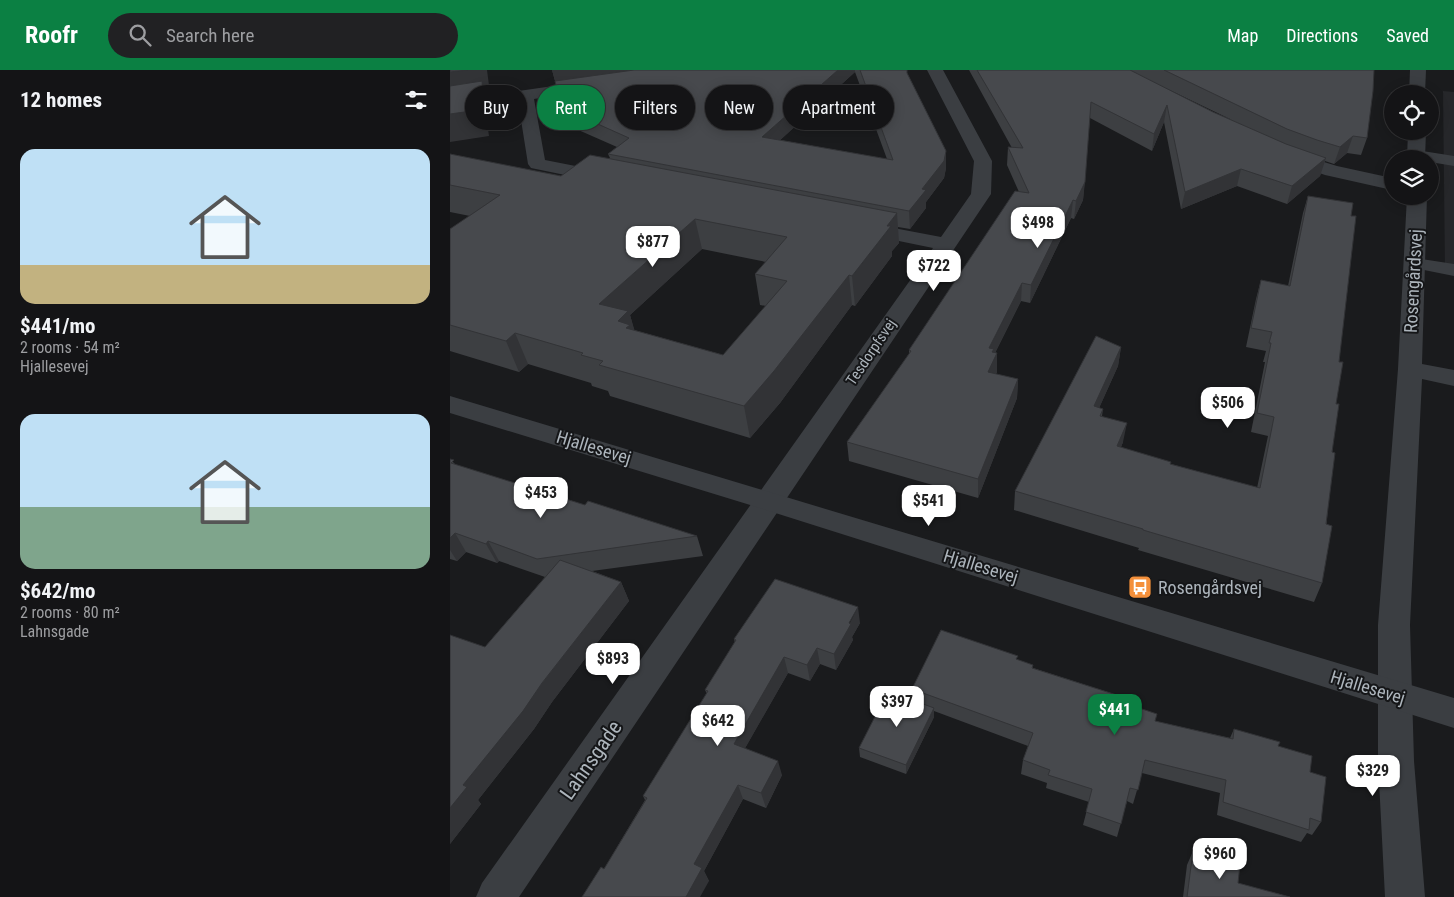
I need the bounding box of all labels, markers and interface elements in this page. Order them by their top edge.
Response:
search box [108,13,458,58]
text: Roofr [25,21,78,49]
icon: search [126,21,154,49]
text: Search here [166,24,254,47]
text: Map [1227,25,1258,46]
text: Directions [1286,25,1358,46]
text: Saved [1386,25,1429,46]
chip: Buy [465,85,527,130]
chip: Rent [537,85,605,130]
chip: Filters [615,85,695,130]
chip: New [705,85,773,130]
chip: Apartment [783,85,894,130]
map controls [1384,85,1439,205]
button: locate [1384,85,1439,140]
icon: filters [402,86,430,114]
text: 12 homes [20,88,102,112]
button: layers [1384,150,1439,205]
icon: home [180,182,270,272]
pin: $498 [1008,206,1068,249]
text: $498 [1022,213,1054,232]
pin: $877 [623,226,683,268]
street label: Rosengårdsvej [1400,229,1426,333]
text: $877 [637,232,669,251]
pin: $722 [904,250,964,292]
text: $722 [918,256,950,275]
text: $441/mo [20,314,95,338]
street label: Tesdorpfsvej [842,315,900,389]
text: 2 rooms · 54 m² [20,338,120,357]
text: Hjallesevej [20,357,89,376]
pin: $506 [1198,386,1258,429]
text: $506 [1212,393,1244,412]
street label: Hjallesevej [554,426,634,468]
icon: home [180,447,270,537]
pin: $453 [511,476,571,519]
text: $453 [525,483,557,502]
pin: $541 [899,484,959,527]
text: $541 [913,491,945,510]
street label: Hjallesevej [941,545,1021,587]
bus stop icon: Rosengårdsvej [1127,574,1153,600]
place label: Rosengårdsvej [1158,577,1262,598]
text: $642/mo [20,579,95,603]
text: 2 rooms · 80 m² [20,603,120,622]
text: Lahnsgade [20,622,89,641]
pin: $893 [583,642,643,685]
text: $893 [597,649,629,668]
street label: Hjallesevej [1328,666,1408,708]
pin: $397 [867,686,927,728]
text: $397 [881,692,913,711]
pin: $441 [1085,694,1145,736]
text: $441 [1099,700,1131,719]
pin: $642 [688,704,748,747]
text: $642 [702,711,734,730]
street label: Lahnsgade [555,716,627,804]
pin: $329 [1343,754,1403,797]
text: $329 [1357,761,1389,780]
pin: $960 [1190,838,1250,880]
text: $960 [1204,844,1236,863]

